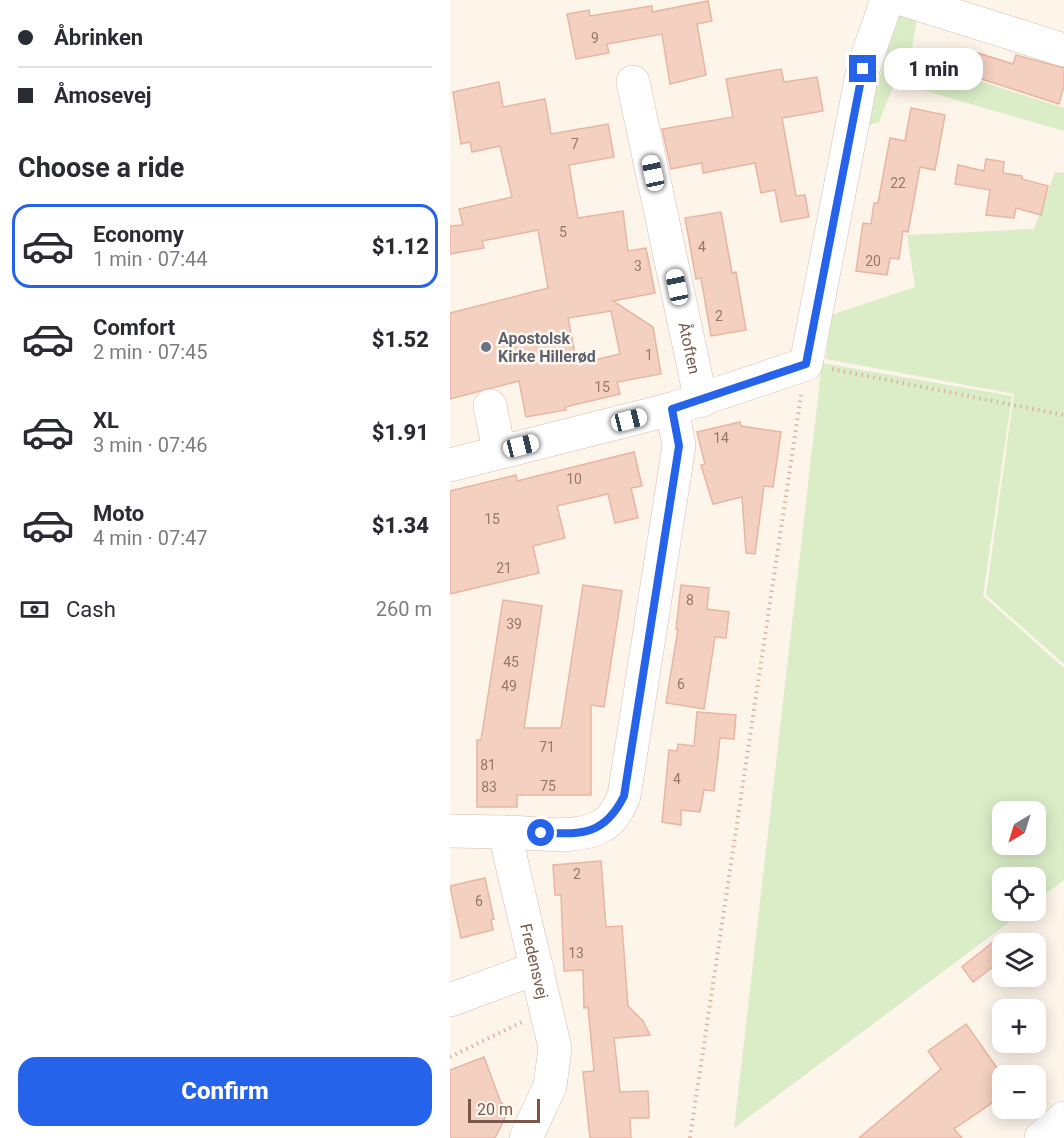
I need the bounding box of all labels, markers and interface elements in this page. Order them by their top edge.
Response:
text: Åbrinken [54,25,143,50]
house number: 9 [591,30,599,46]
callout: 1 min [884,48,983,90]
route end [849,55,876,82]
text: 1 min [908,57,959,81]
text: Åmosevej [54,83,152,108]
house number: 7 [571,136,579,152]
text: Choose a ride [18,152,184,184]
car [640,154,666,192]
house number: 22 [890,175,906,191]
icon: car [21,219,75,273]
text: Economy [93,222,184,247]
house number: 5 [559,224,567,240]
text: $1.12 [372,234,429,259]
house number: 4 [698,239,706,255]
text: 1 min · 07:44 [93,247,208,271]
house number: 20 [865,253,881,269]
house number: 3 [634,258,642,274]
car [664,268,690,306]
house number: 2 [715,308,723,324]
icon: car [21,312,75,366]
text: Comfort [93,315,175,340]
street label: Åtoften [675,320,704,376]
text: $1.52 [372,327,429,352]
place label: Apostolsk Kirke Hillerød [498,329,596,366]
text: 2 min · 07:45 [93,340,208,364]
marker: Apostolsk Kirke Hillerød [479,340,493,354]
house number: 1 [645,347,653,363]
house number: 15 [594,379,610,395]
icon: car [21,405,75,459]
car [609,407,649,433]
text: XL [93,408,119,433]
text: $1.91 [372,420,429,445]
house number: 14 [713,430,729,446]
text: 3 min · 07:46 [93,433,208,457]
car [501,433,541,459]
house number: 10 [566,471,582,487]
icon: car [21,498,75,552]
text: Moto [93,501,144,526]
house number: 15 [484,511,500,527]
text: $1.34 [372,513,429,538]
text: 4 min · 07:47 [93,526,208,550]
house number: 21 [496,560,512,576]
house number: 8 [686,592,694,608]
icon: cash [18,593,51,626]
text: Cash [66,597,116,622]
text: 260 m [376,597,432,621]
house number: 39 [506,616,522,632]
house number: 45 [503,654,519,670]
house number: 6 [677,676,685,692]
house number: 49 [501,678,517,694]
house number: 71 [539,739,555,755]
house number: 81 [480,757,496,773]
house number: 4 [673,771,681,787]
house number: 75 [540,778,556,794]
house number: 83 [481,779,497,795]
north arrow [992,801,1046,855]
map controls [992,801,1046,1119]
route start [527,819,554,846]
house number: 2 [573,866,581,882]
button: locate [992,867,1046,921]
house number: 6 [475,893,483,909]
street label: Fredensvej [517,921,553,1001]
button: layers [992,933,1046,987]
house number: 13 [568,945,584,961]
button: + [992,999,1046,1053]
button: Confirm [18,1057,432,1126]
button: − [992,1065,1046,1119]
scale bar [468,1096,540,1124]
text: 20 m [477,1100,513,1119]

